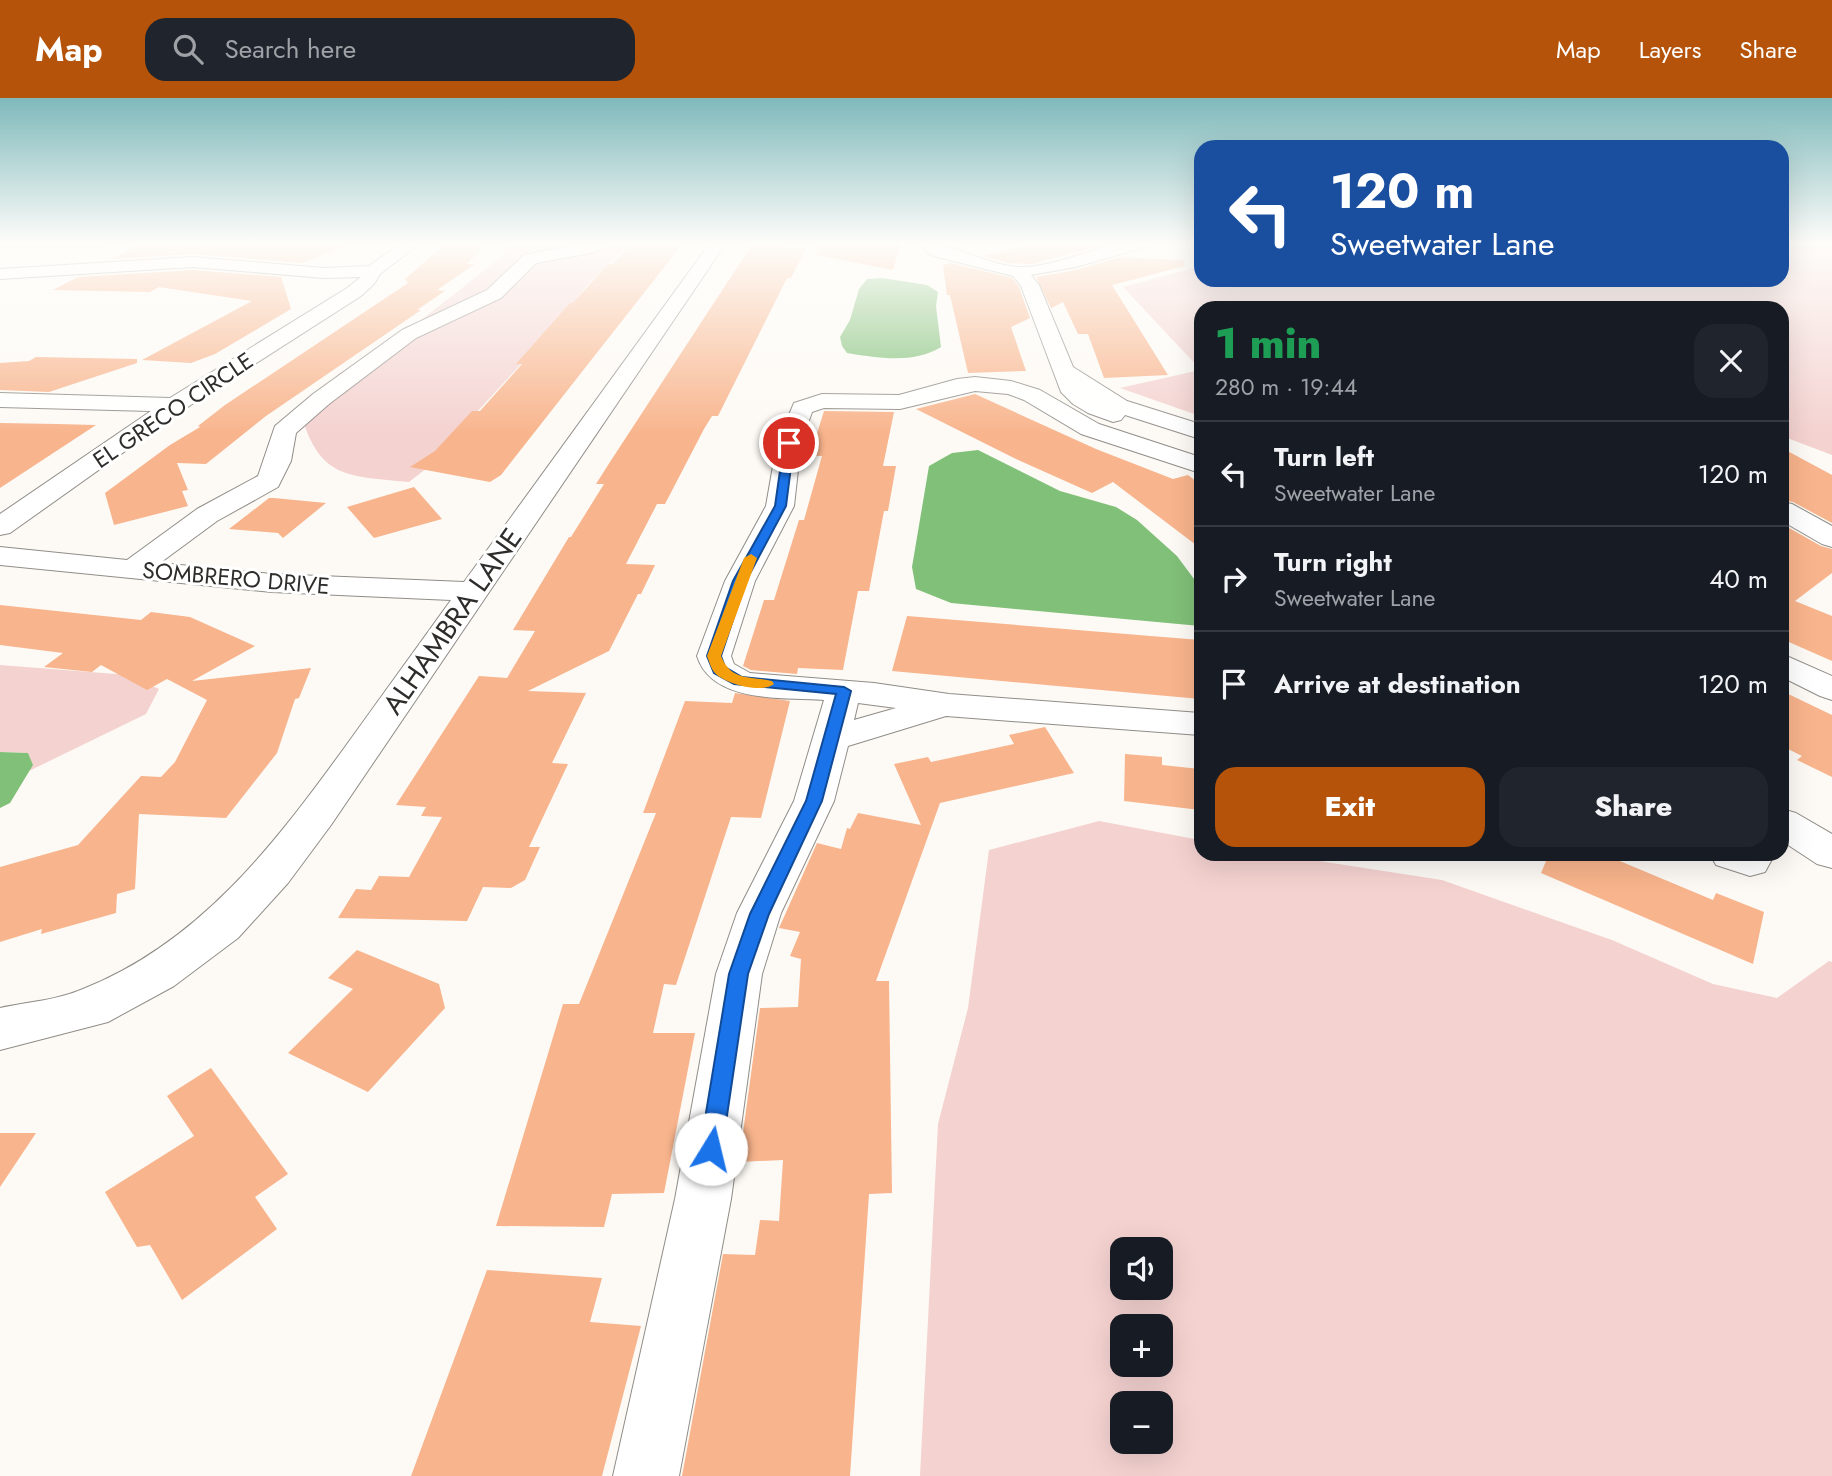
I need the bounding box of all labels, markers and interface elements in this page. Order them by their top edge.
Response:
search box [145,18,635,81]
text: Map [35,26,103,73]
icon: search [169,30,207,68]
text: Search here [225,30,356,68]
text: Map [1556,32,1601,67]
text: Layers [1639,32,1701,67]
text: Share [1739,32,1797,67]
text: 120 m [1330,156,1474,226]
icon: left [1215,168,1306,259]
text: Sweetwater Lane [1330,221,1554,267]
text: 1 min [1215,313,1321,374]
button: close [1694,324,1768,398]
street label: EL GRECO CIRCLE [86,344,260,476]
text: 280 m · 19:44 [1215,370,1357,404]
pin [759,413,819,473]
icon: arrive [770,424,808,462]
text: Turn left [1274,438,1374,476]
icon: left [1215,455,1253,493]
text: 120 m [1698,455,1768,493]
text: Sweetwater Lane [1274,476,1435,510]
street label: ALHAMBRA LANE [373,520,532,723]
text: Turn right [1274,543,1392,581]
street label: SOMBRERO DRIVE [141,553,331,603]
icon: right [1215,560,1253,598]
text: 40 m [1709,560,1768,598]
text: Sweetwater Lane [1274,581,1435,615]
icon: arrive [1215,665,1253,703]
text: Arrive at destination [1274,665,1521,703]
text: 120 m [1698,665,1768,703]
button: Exit [1215,767,1485,847]
button: Share [1499,767,1768,847]
position arrow [674,1112,748,1186]
map controls [1110,1237,1173,1454]
button: sound [1110,1237,1173,1300]
button: + [1110,1314,1173,1377]
button: − [1110,1391,1173,1454]

